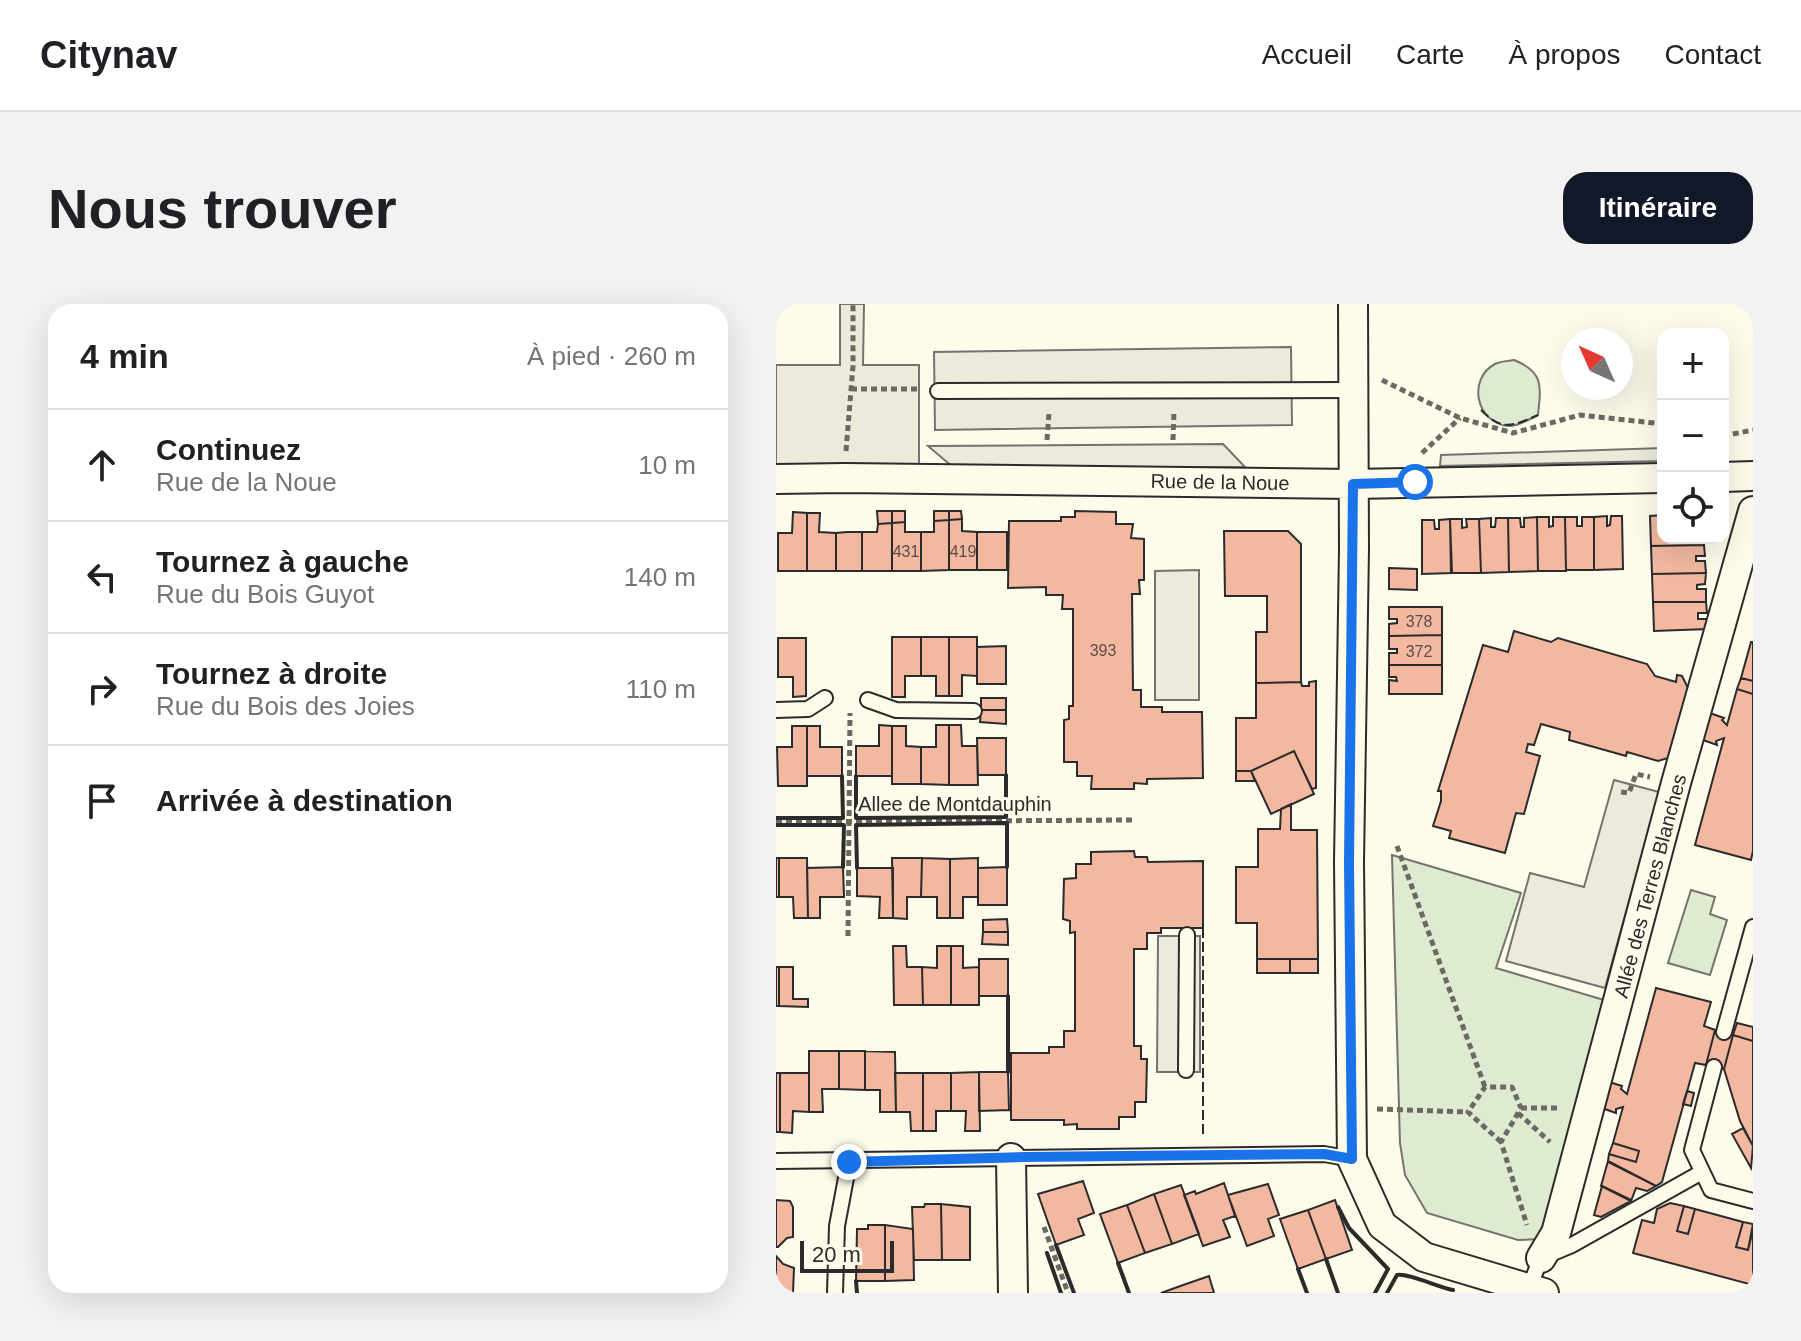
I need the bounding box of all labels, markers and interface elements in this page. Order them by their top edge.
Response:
text: Citynav [40,34,177,76]
text: Accueil [1262,39,1352,70]
text: Carte [1396,39,1464,70]
text: À propos [1508,39,1621,70]
text: Contact [1665,39,1761,70]
button: Itinéraire [1563,172,1753,244]
text: Nous trouver [48,177,397,240]
north arrow [1561,328,1633,400]
map controls [1657,328,1729,544]
button: + [1657,328,1729,400]
text: 4 min [80,337,169,375]
text: À pied · 260 m [527,341,696,371]
button: − [1657,400,1729,472]
text: Continuez [156,433,301,466]
icon: ahead [80,443,124,487]
text: 10 m [638,450,696,480]
route start [1397,464,1433,500]
text: Rue de la Noue [156,467,337,497]
street label: Rue de la Noue [1150,470,1290,494]
button: locate [1657,472,1729,544]
house number: 431 [893,543,919,560]
house number: 419 [950,543,976,560]
text: Tournez à gauche [156,545,409,578]
icon: left [80,555,124,599]
text: 140 m [624,562,696,592]
text: Rue du Bois Guyot [156,579,374,609]
house number: 378 [1406,613,1432,630]
house number: 393 [1090,642,1116,659]
house number: 372 [1406,643,1432,660]
text: Tournez à droite [156,657,387,690]
icon: right [80,667,124,711]
text: 110 m [626,674,696,704]
text: Rue du Bois des Joies [156,691,415,721]
street label: Allée des Terres Blanches [1609,772,1691,1000]
icon: arrive [80,779,124,823]
text: Arrivée à destination [156,784,453,817]
street label: Allee de Montdauphin [858,793,1052,815]
route end [831,1144,867,1180]
scale bar [800,1237,894,1273]
text: 20 m [812,1242,861,1267]

